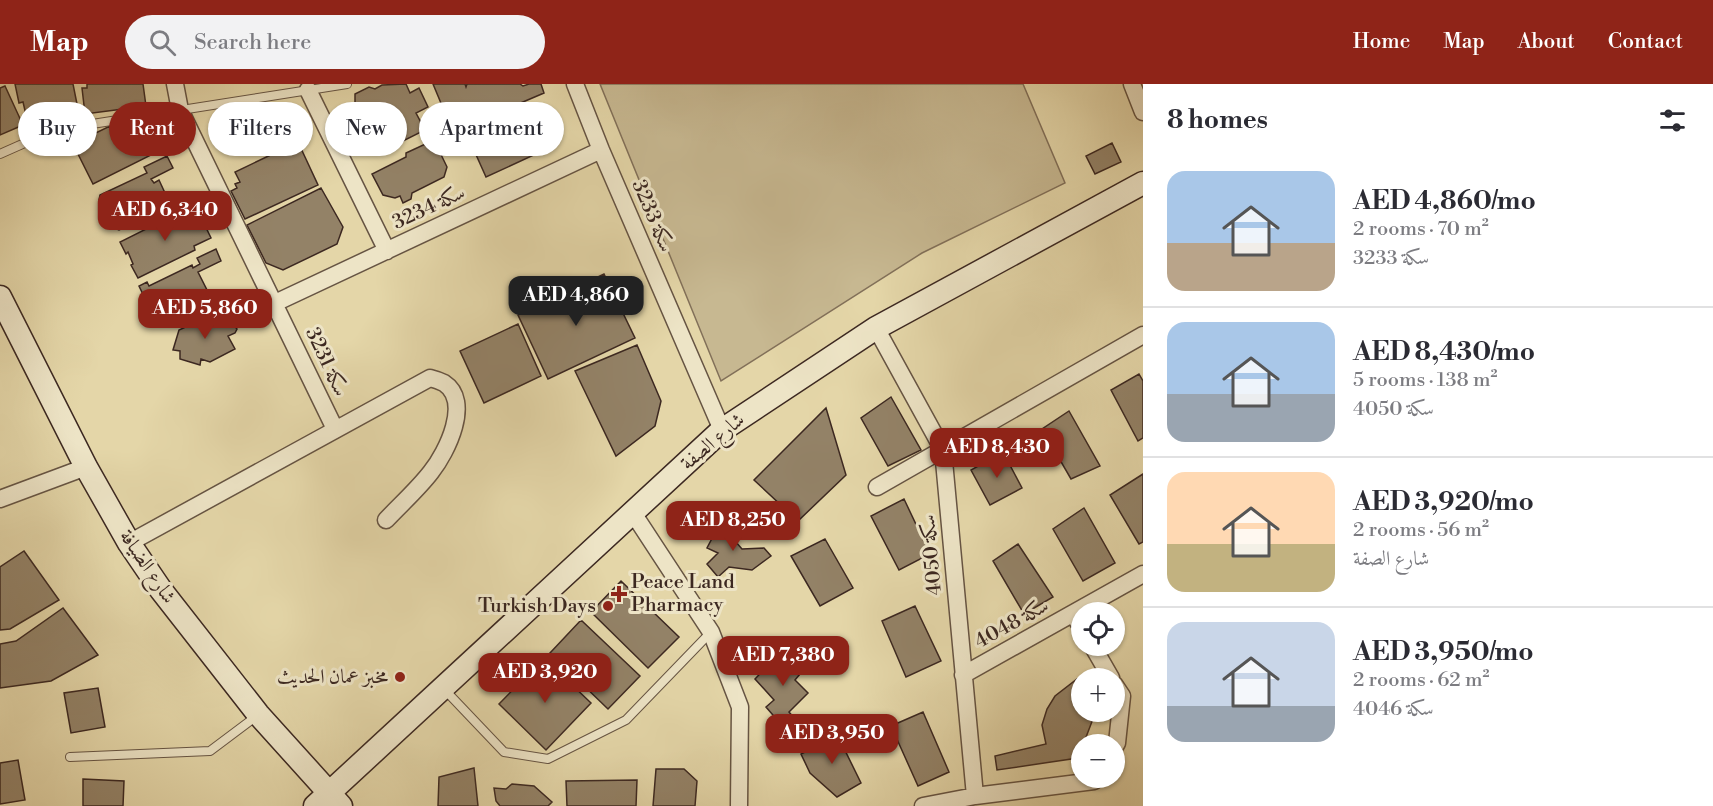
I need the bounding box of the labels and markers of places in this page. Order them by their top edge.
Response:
pin: AED 6,340 [96,191,234,242]
pin: AED 4,860 [507,276,645,327]
pin: AED 5,860 [136,289,274,340]
pin: AED 8,430 [928,428,1066,479]
pin: AED 8,250 [664,501,802,552]
place label: Peace Land Pharmacy [631,570,735,618]
marker: Peace Land Pharmacy [612,587,626,601]
place label: Turkish Days [478,594,596,619]
marker: Turkish Days [601,599,615,613]
pin: AED 7,380 [714,636,852,687]
pin: AED 3,920 [476,653,614,704]
place label: مخبز عمان الحديث [277,665,388,690]
marker: مخبز عمان الحديث [393,670,407,684]
pin: AED 3,950 [763,714,901,765]

